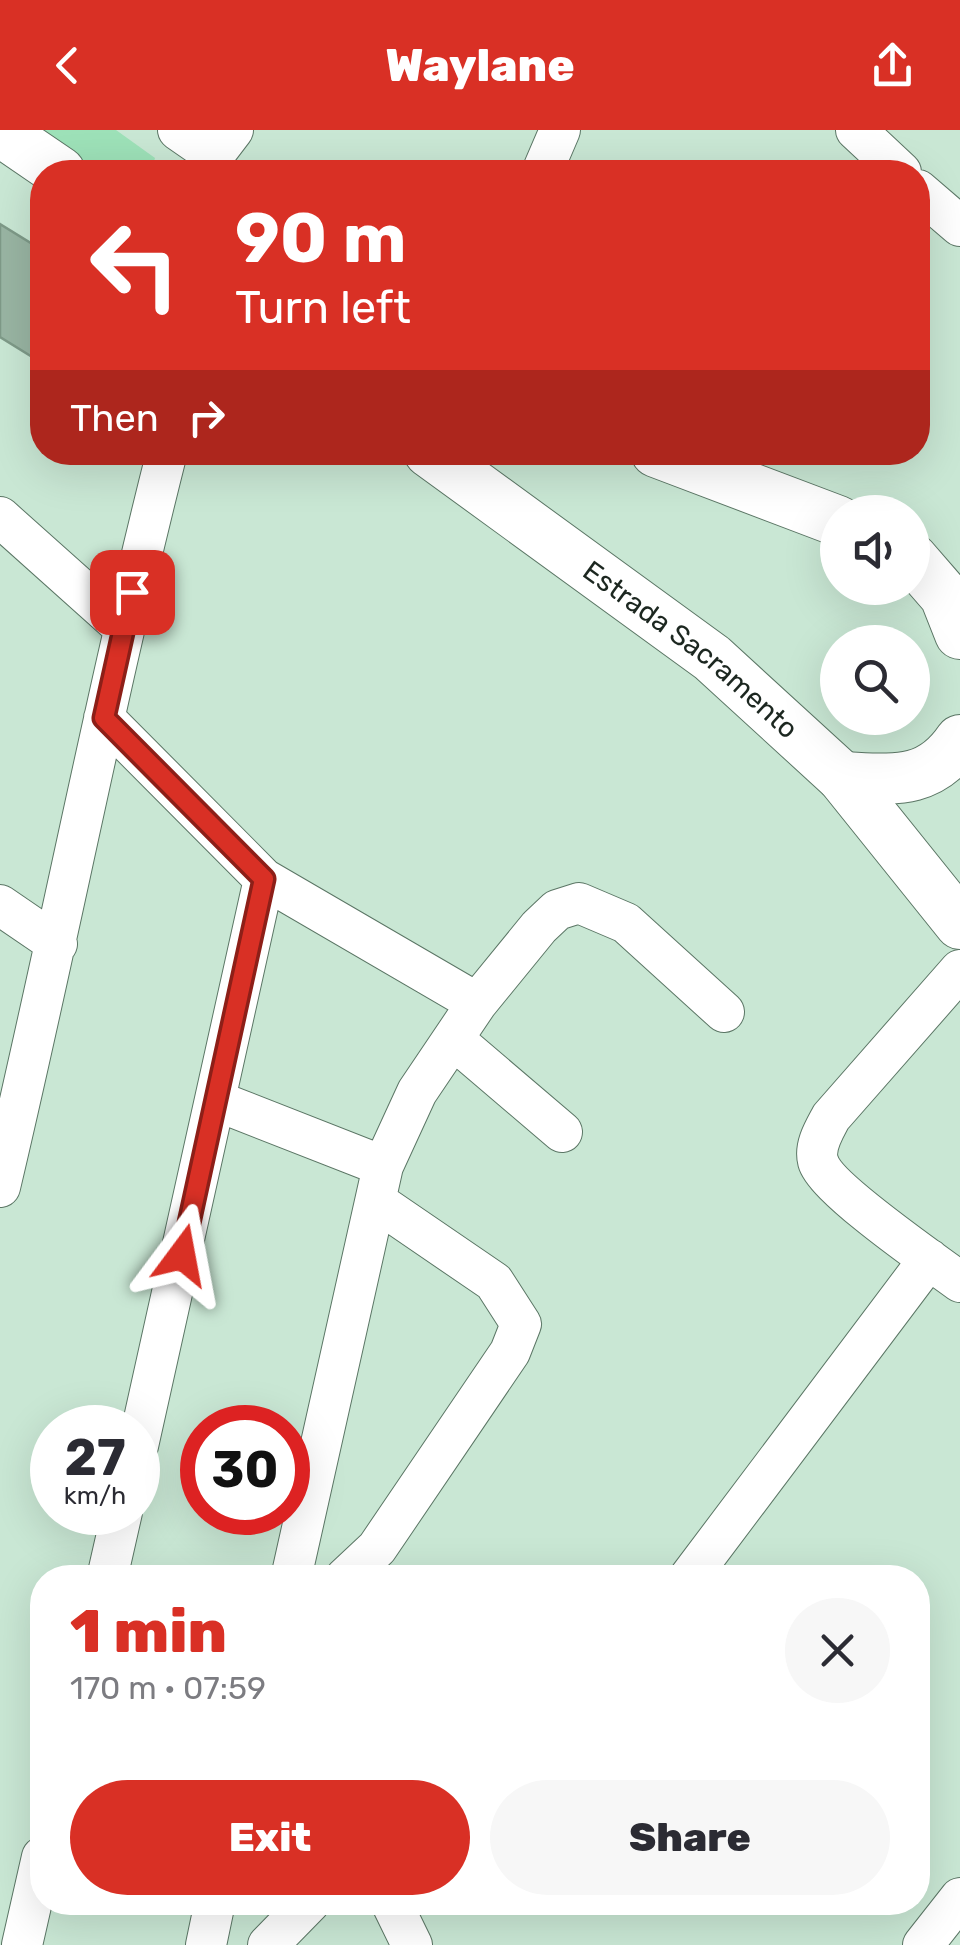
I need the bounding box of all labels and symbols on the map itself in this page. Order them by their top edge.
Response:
pin [90,550,175,635]
street label: Estrada Sacramento [577,554,805,745]
position arrow [130,1203,234,1307]
speed limit sign: 30 [180,1405,310,1535]

